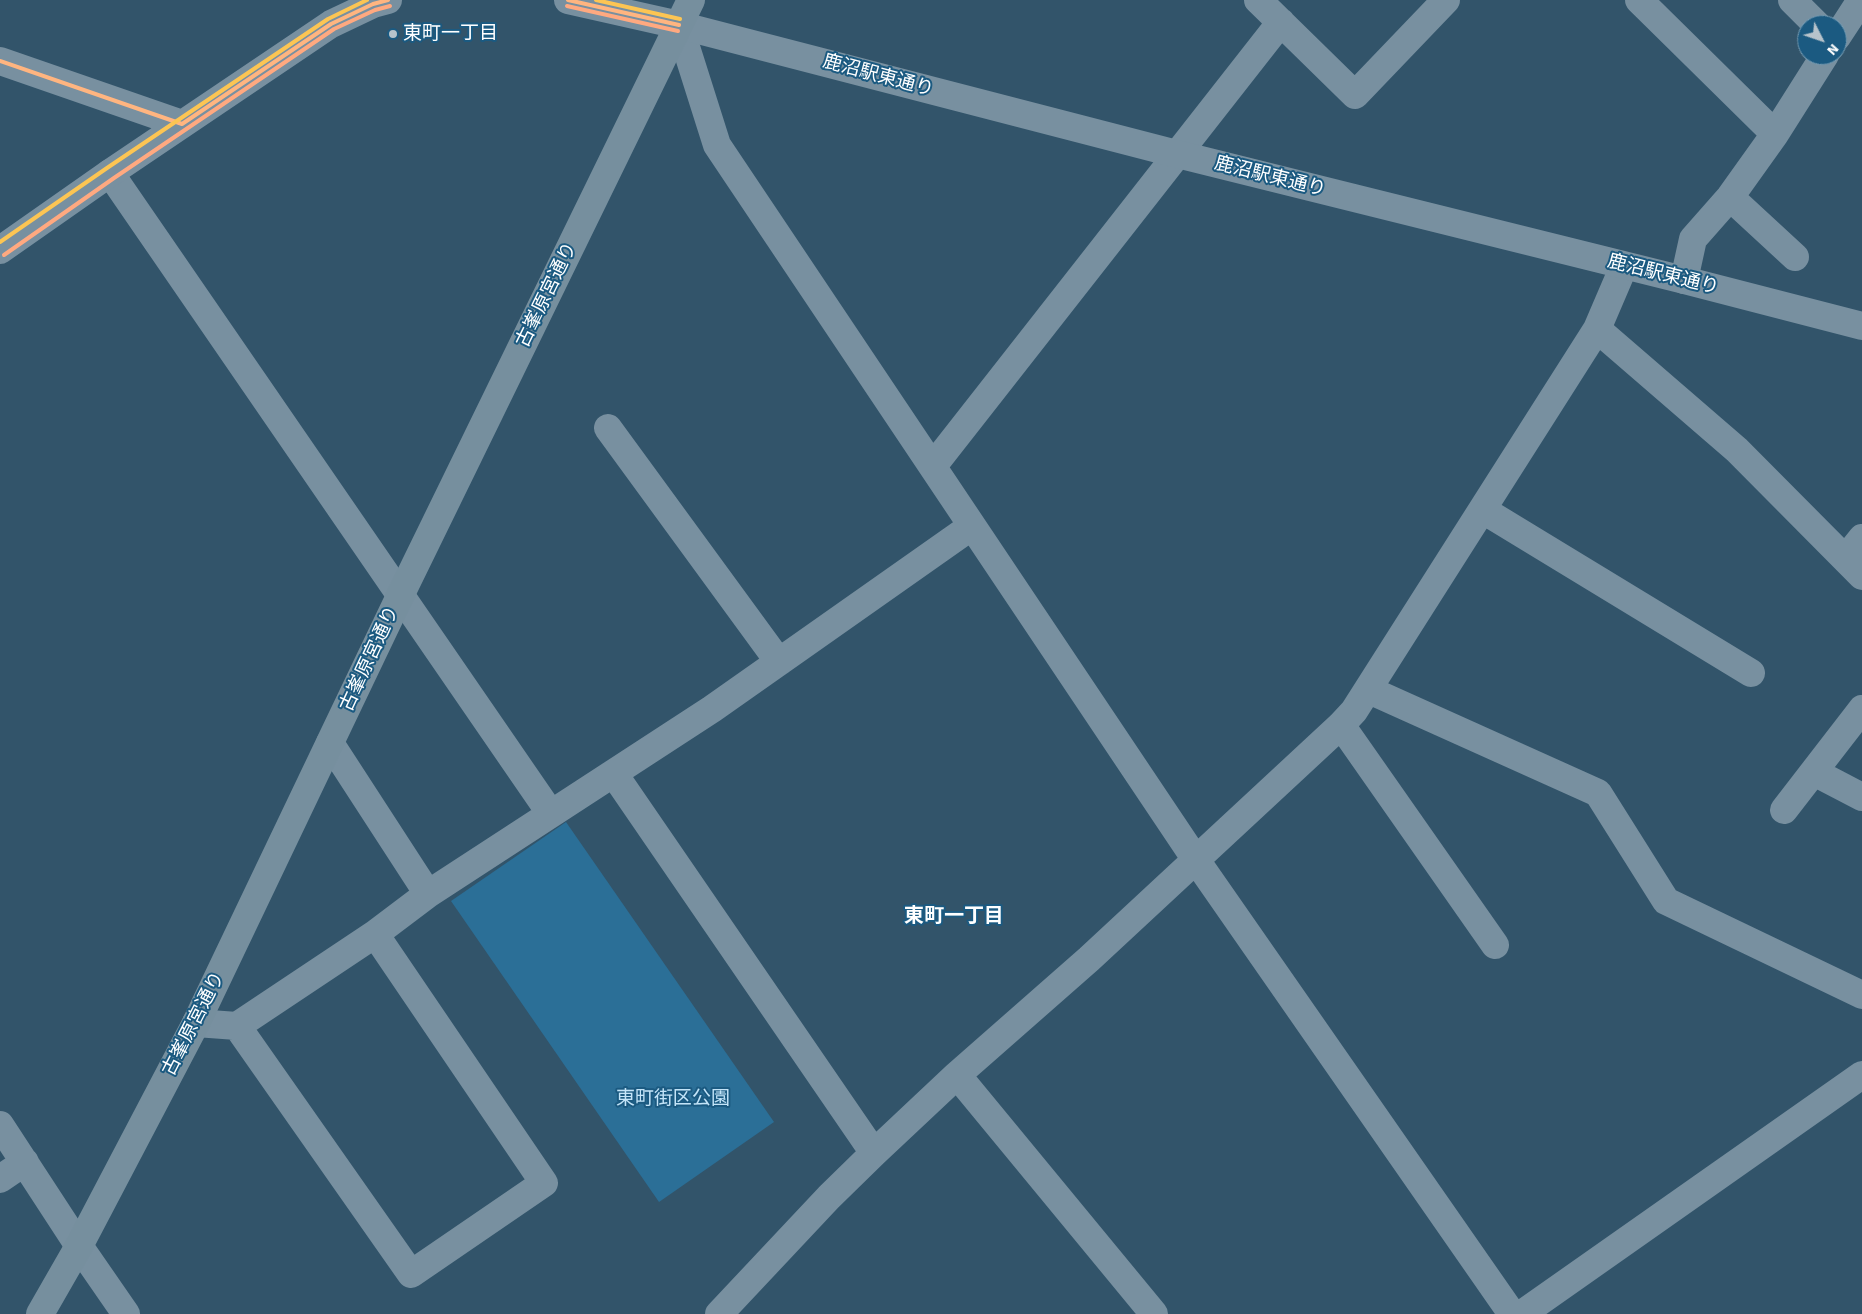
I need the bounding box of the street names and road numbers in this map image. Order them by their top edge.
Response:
street label: 鹿沼駅東通り [820,50,936,102]
street label: 鹿沼駅東通り [1212,152,1328,202]
street label: 古峯原宮通り [512,239,582,351]
street label: 鹿沼駅東通り [1605,250,1721,300]
street label: 古峯原宮通り [336,603,404,715]
street label: 古峯原宮通り [158,968,230,1080]

